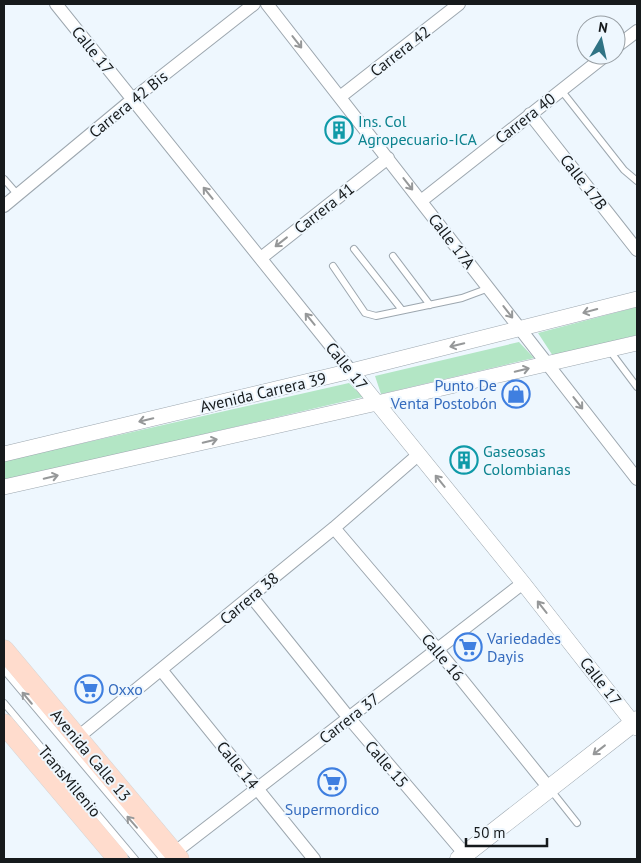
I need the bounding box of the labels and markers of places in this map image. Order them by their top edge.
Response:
place label: Ins. Col Agropecuario-ICA [358,111,478,149]
building icon: Ins. Col Agropecuario-ICA [324,115,354,145]
place label: Punto De Venta Postobón [390,375,497,413]
shop icon: Punto De Venta Postobón [501,379,531,409]
place label: Gaseosas Colombianas [483,441,571,479]
building icon: Gaseosas Colombianas [449,445,479,475]
place label: Variedades Dayis [486,628,561,666]
supermarket icon: Variedades Dayis [453,632,483,662]
supermarket icon: Oxxo [74,674,104,704]
place label: Oxxo [108,679,143,699]
supermarket icon: Supermordico [317,767,347,797]
place label: Supermordico [285,799,379,819]

